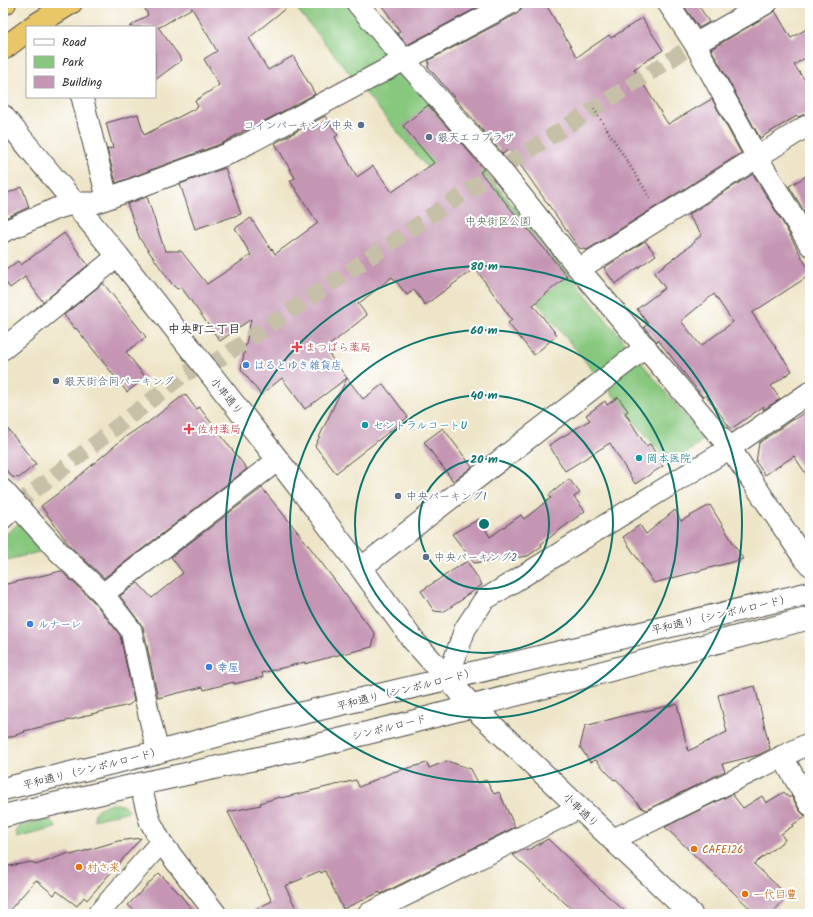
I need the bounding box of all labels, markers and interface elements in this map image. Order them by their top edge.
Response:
legend [26,26,156,98]
text: Road [62,33,87,52]
text: Park [62,53,84,72]
text: Building [62,73,102,92]
place label: コインパーキング中央 [243,117,353,135]
marker: コインパーキング中央 [356,120,366,130]
place label: 銀天エコプラザ [437,129,514,147]
marker: 銀天エコプラザ [424,132,434,142]
park label: 中央街区公園 [465,213,531,231]
text: 80 m [470,257,498,276]
district label: 中央町二丁目 [168,320,240,339]
text: 60 m [470,321,498,340]
place label: まつばら薬局 [305,339,371,357]
marker: まつばら薬局 [292,342,302,352]
place label: はるとゆき雑貨店 [254,357,342,375]
marker: はるとゆき雑貨店 [241,360,251,370]
place label: 銀天街合同パーキング [64,373,174,391]
street label: 小串通り [205,374,247,419]
marker: 銀天街合同パーキング [51,376,61,386]
text: 40 m [470,386,498,405]
place label: セントラルコートU [373,417,468,435]
marker: セントラルコートU [360,420,370,430]
place label: 佐村薬局 [197,421,241,439]
marker: 佐村薬局 [184,424,194,434]
text: 20 m [470,450,498,469]
place label: 岡本医院 [647,450,691,468]
marker: 岡本医院 [634,453,644,463]
place label: 中央パーキング1 [406,488,486,506]
marker: 中央パーキング1 [393,491,403,501]
centre of rings [477,517,491,531]
place label: 中央パーキング2 [434,549,517,567]
marker: 中央パーキング2 [421,552,431,562]
street label: 平和通り（シンボルロード） [650,590,793,640]
place label: ルナーレ [38,616,82,634]
marker: ルナーレ [25,619,35,629]
place label: 幸屋 [217,659,239,677]
marker: 幸屋 [204,662,214,672]
street label: 平和通り（シンボルロード） [335,664,478,716]
street label: シンボルロード [350,710,429,746]
street label: 平和通り（シンボルロード） [21,743,164,795]
street label: 小串通り [558,789,602,832]
place label: CAFE126 [702,841,743,859]
marker: CAFE126 [689,844,699,854]
place label: 村さ来 [87,859,120,877]
marker: 村さ来 [74,862,84,872]
place label: 一代目豊 [753,886,797,904]
marker: 一代目豊 [740,889,750,899]

